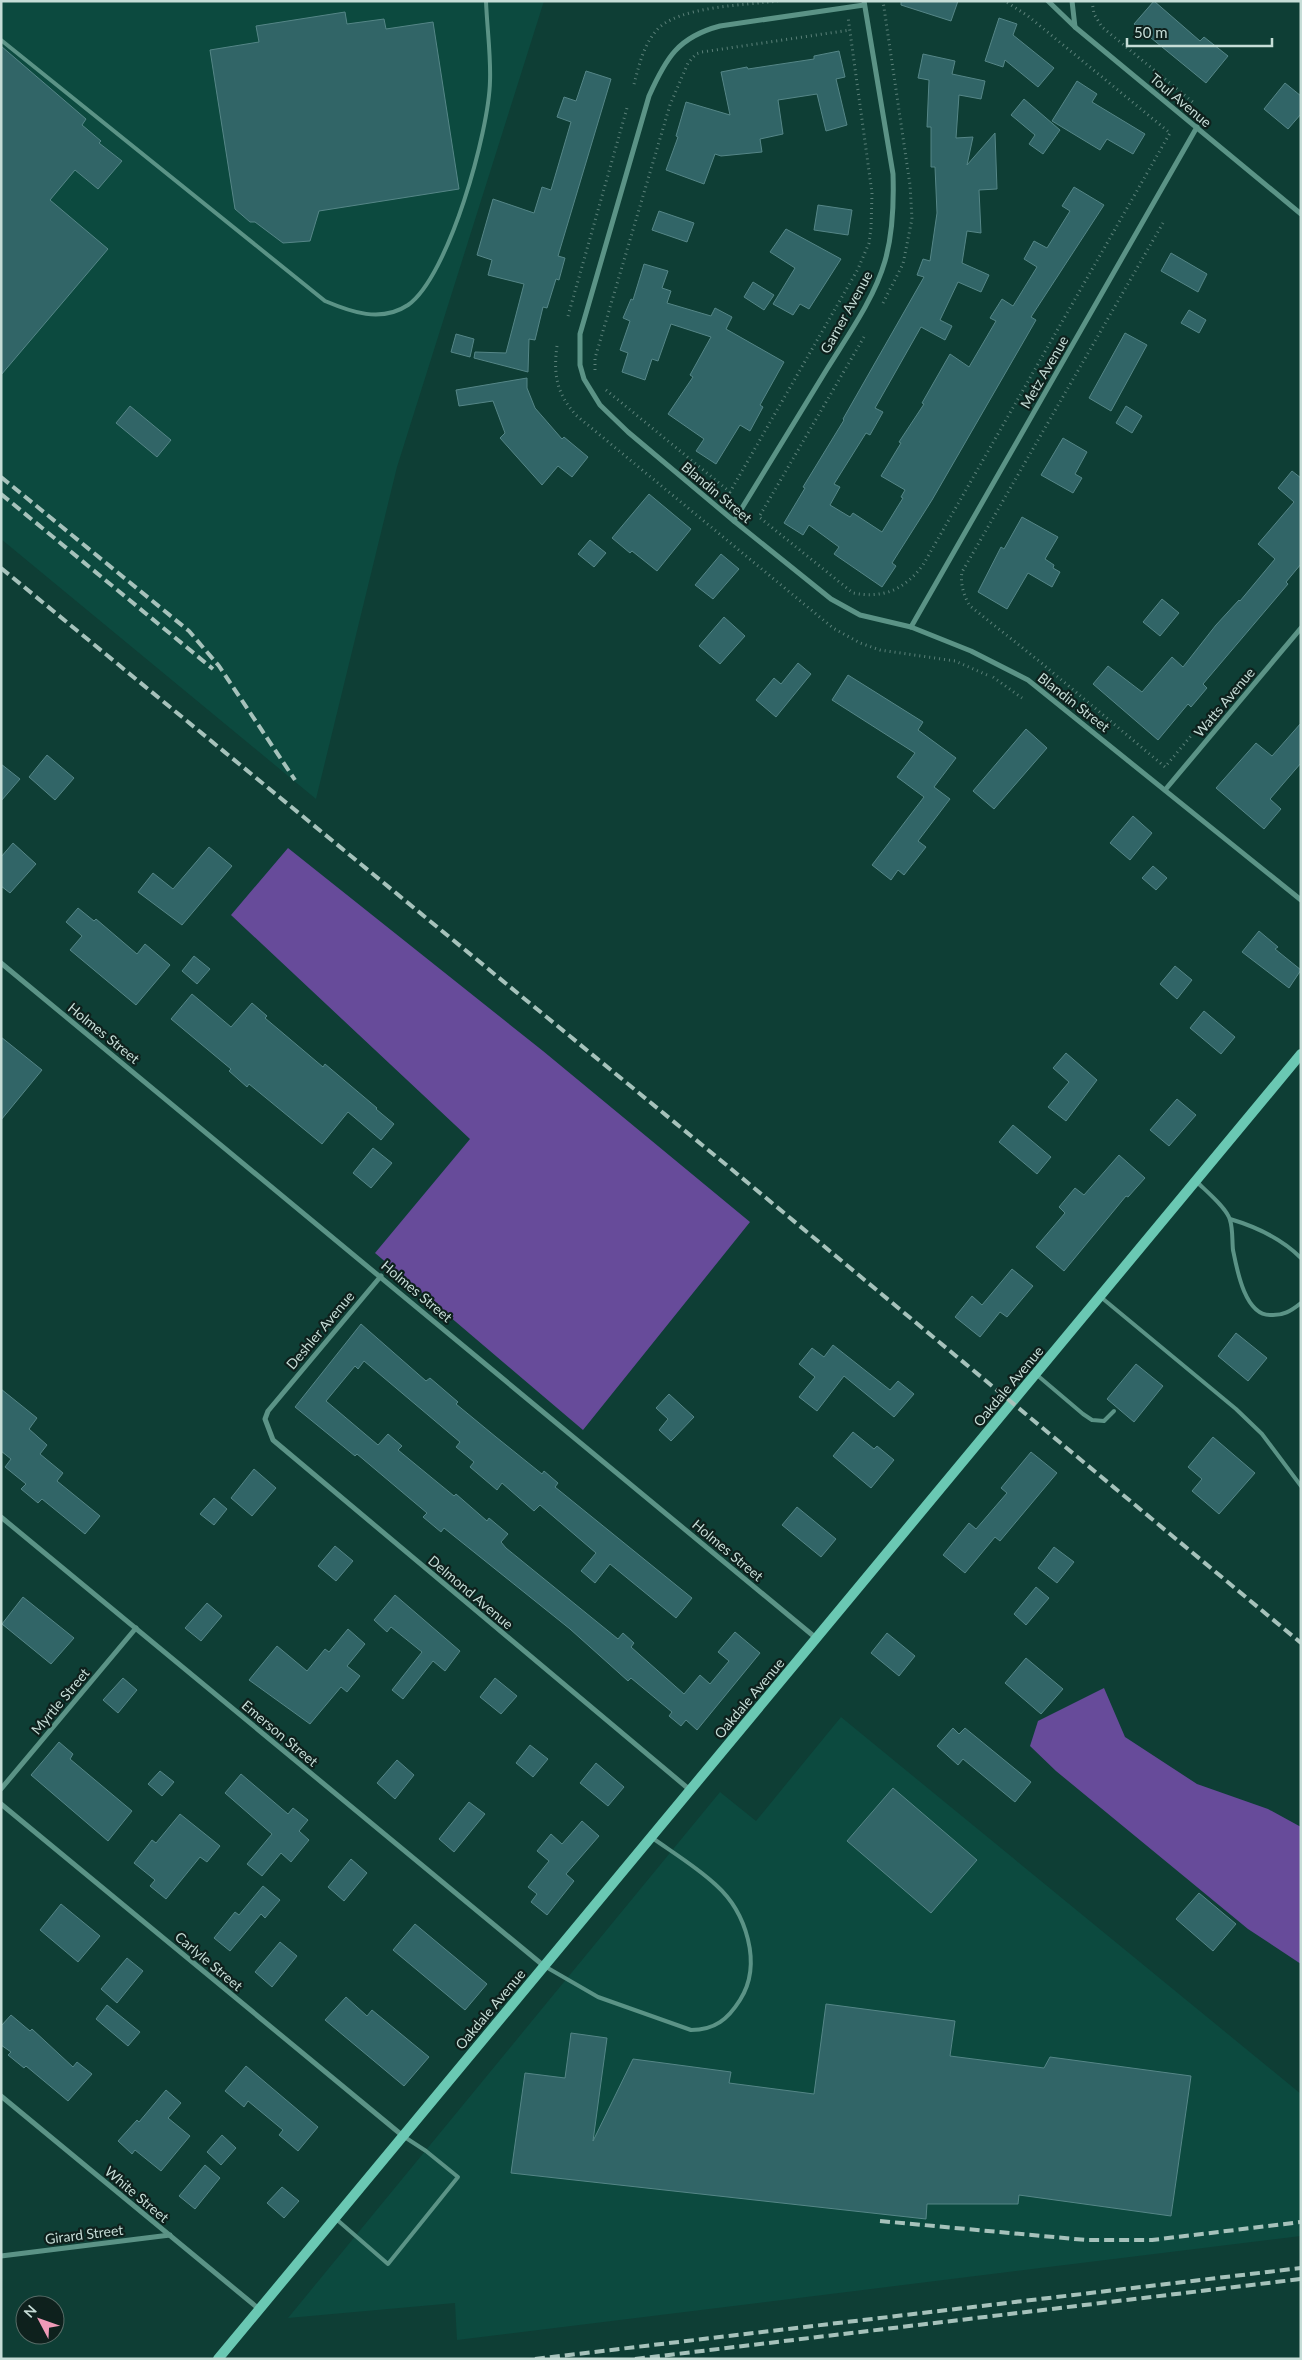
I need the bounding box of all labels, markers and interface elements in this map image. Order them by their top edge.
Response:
scale bar [1127,15,1272,47]
text: 50 m [1134,23,1168,41]
street label: Toul Avenue [1147,69,1215,131]
street label: Garner Avenue [816,268,876,356]
street label: Metz Avenue [1016,333,1072,411]
street label: Blandin Street [678,458,756,526]
street label: Watts Avenue [1190,664,1258,740]
street label: Blandin Street [1035,669,1113,735]
street label: Holmes Street [65,999,143,1067]
street label: Holmes Street [378,1256,456,1326]
street label: Deshler Avenue [282,1287,358,1373]
street label: Oakdale Avenue [969,1342,1047,1430]
street label: Holmes Street [689,1515,767,1585]
street label: Delmond Avenue [425,1551,517,1633]
street label: Oakdale Avenue [710,1654,788,1742]
street label: Myrtle Street [27,1664,93,1738]
street label: Emerson Street [238,1696,322,1770]
street label: Carlyle Street [172,1928,246,1994]
street label: Oakdale Avenue [451,1965,529,2053]
street label: White Street [101,2162,173,2226]
street label: Girard Street [44,2221,124,2247]
north arrow [15,2295,65,2345]
text: N [20,2301,40,2321]

